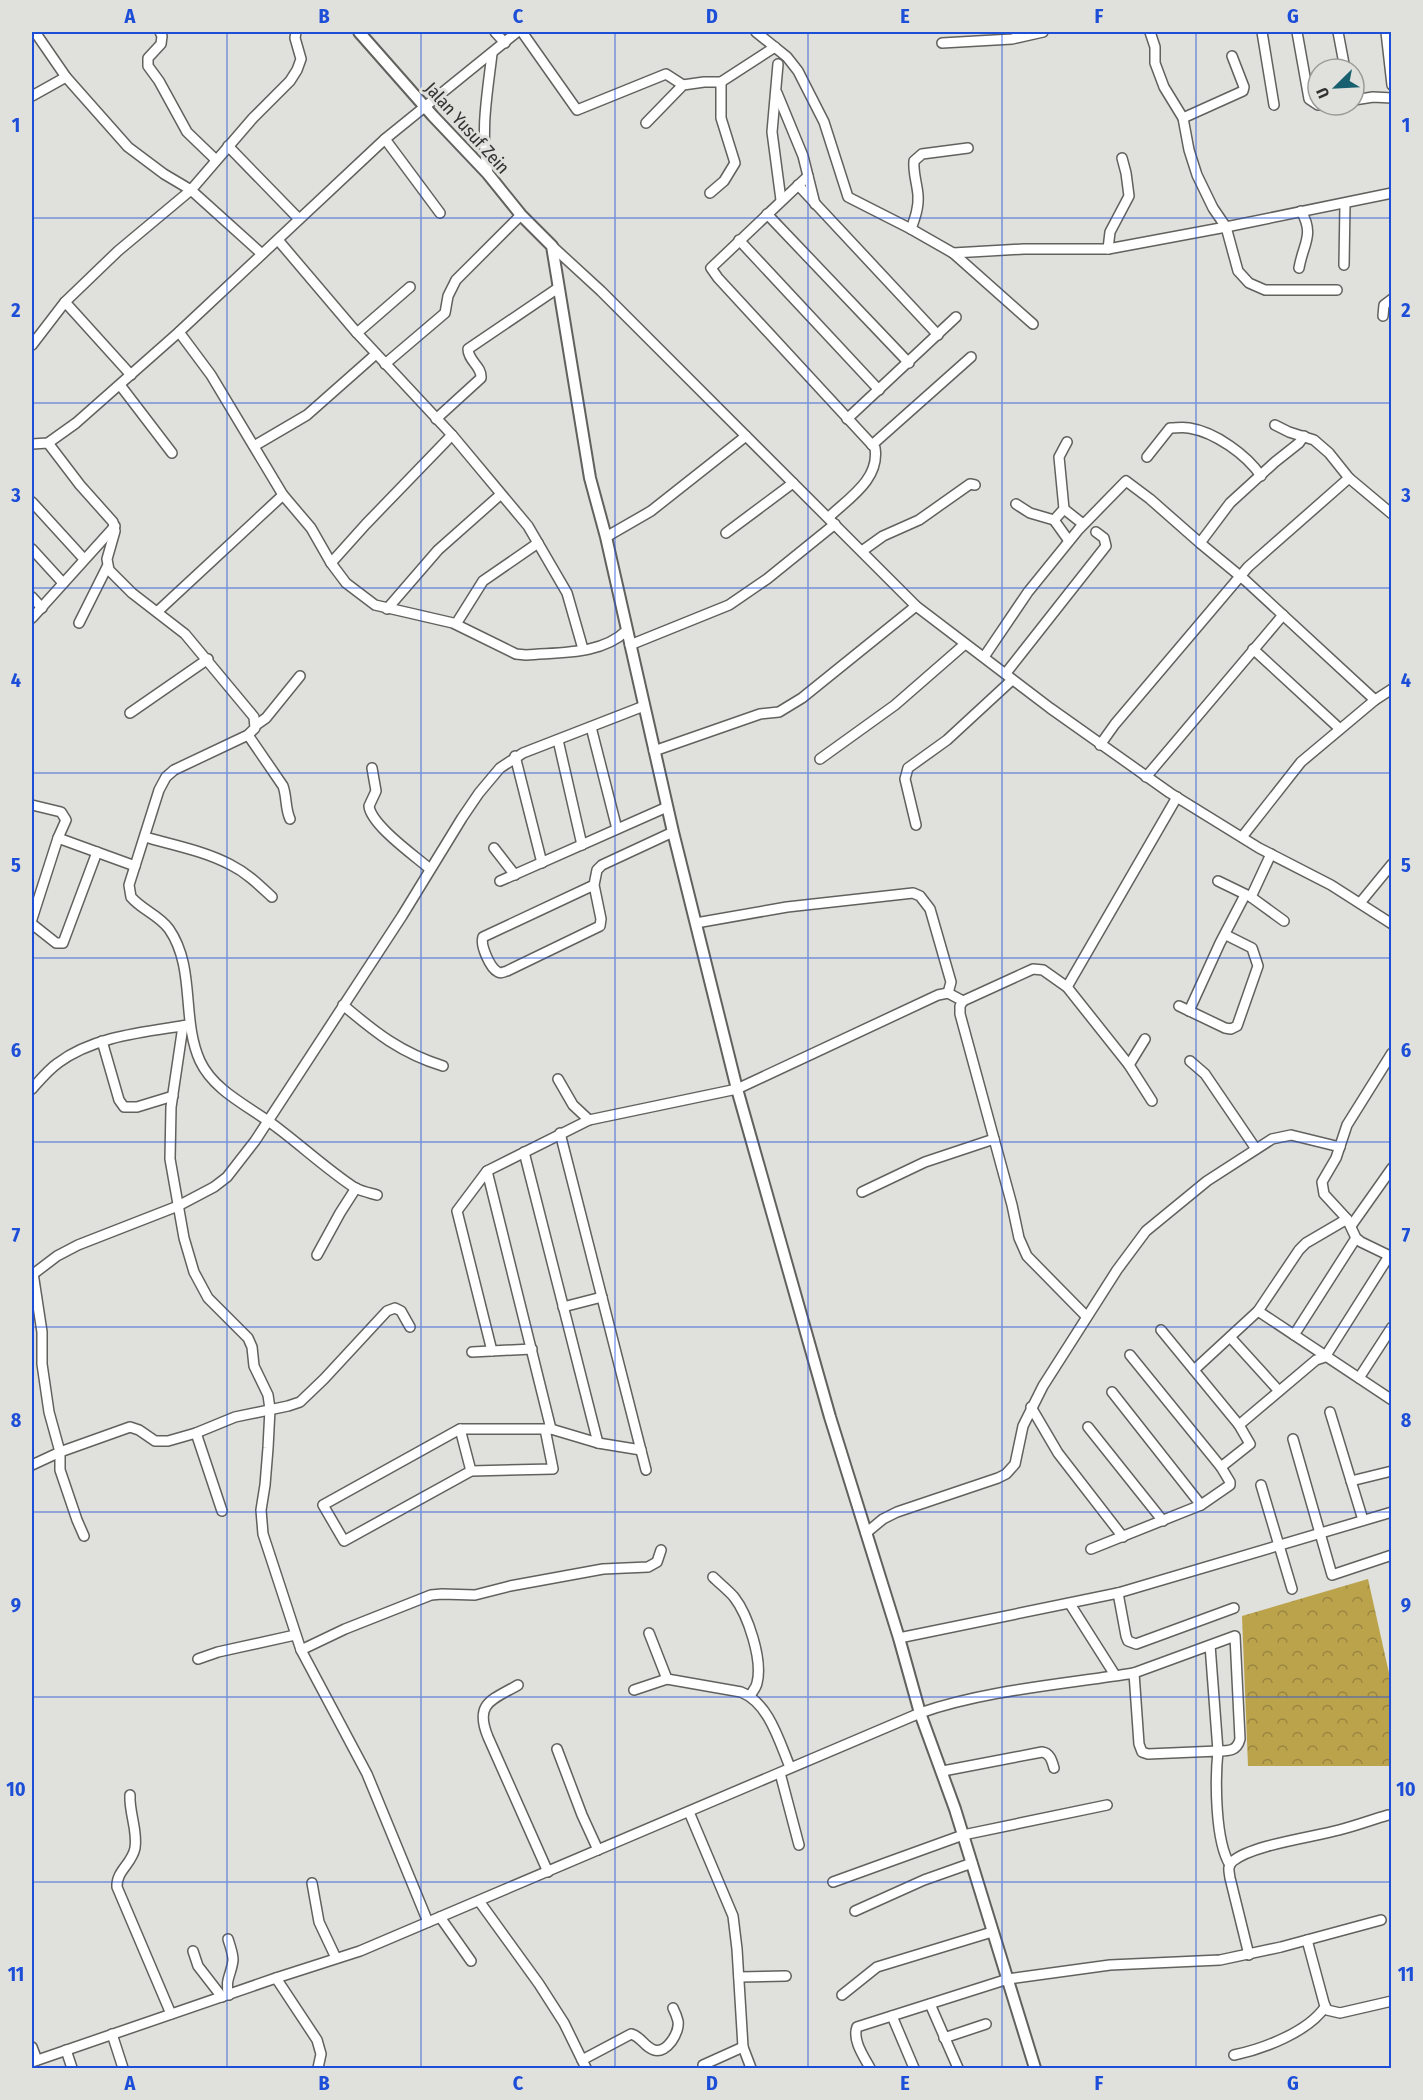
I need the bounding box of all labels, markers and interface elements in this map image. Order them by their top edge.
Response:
text: A [124,4,137,28]
text: B [318,4,330,28]
text: C [513,4,524,28]
text: D [706,4,718,28]
text: E [900,4,910,28]
text: F [1095,4,1104,28]
text: G [1287,4,1299,28]
north arrow [1306,57,1366,117]
street label: Jalan Yusuf Zein [420,77,514,179]
text: U [1312,85,1333,101]
text: 1 [12,113,20,137]
text: 1 [1402,113,1410,137]
text: 2 [10,298,21,322]
text: 2 [1400,298,1411,322]
text: 3 [10,483,21,507]
text: 3 [1400,483,1411,507]
text: 4 [11,668,21,692]
text: 4 [1401,668,1411,692]
text: 5 [11,853,21,877]
text: 5 [1401,853,1411,877]
text: 6 [11,1038,21,1062]
text: 6 [1401,1038,1411,1062]
text: 7 [12,1223,21,1247]
text: 7 [1402,1223,1411,1247]
text: 8 [11,1408,22,1432]
text: 8 [1401,1408,1412,1432]
text: 9 [11,1593,21,1617]
text: 9 [1401,1593,1411,1617]
text: 10 [6,1777,26,1801]
text: 10 [1396,1777,1416,1801]
text: 11 [8,1962,24,1986]
text: 11 [1398,1962,1414,1986]
text: A [124,2071,137,2095]
text: B [318,2071,330,2095]
text: C [513,2071,524,2095]
text: D [706,2071,718,2095]
text: E [900,2071,910,2095]
text: F [1095,2071,1104,2095]
text: G [1287,2071,1299,2095]

